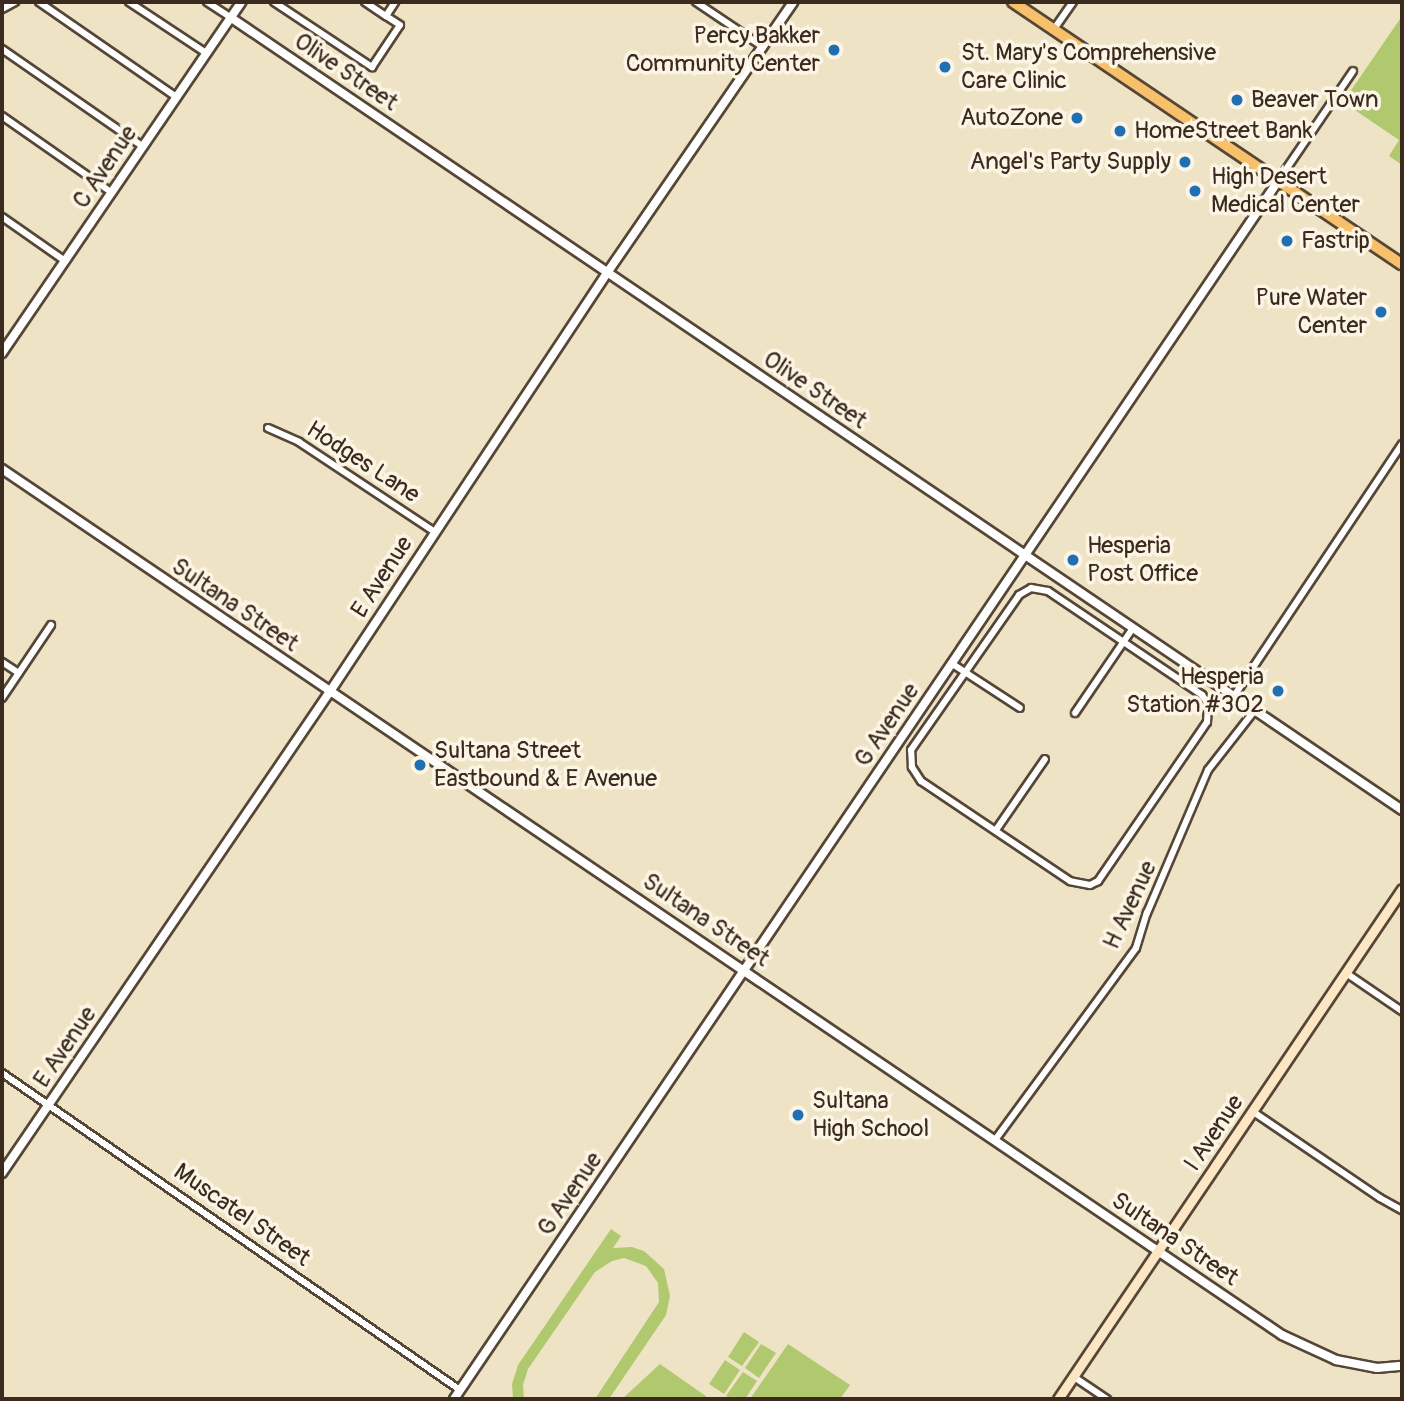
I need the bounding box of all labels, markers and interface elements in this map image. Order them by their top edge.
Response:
place label: Percy Bakker Community Center [626,22,820,78]
street label: Olive Street [289,27,403,117]
place label: St. Mary's Comprehensive Care Clinic [961,39,1216,95]
marker: Percy Bakker Community Center [826,42,842,58]
marker: St. Mary's Comprehensive Care Clinic [935,57,955,77]
place label: Beaver Town [1251,86,1379,114]
marker: Beaver Town [1229,92,1245,108]
place label: AutoZone [960,104,1063,132]
marker: AutoZone [1069,110,1085,126]
place label: HomeStreet Bank [1134,117,1312,145]
street label: C Avenue [67,120,143,214]
marker: HomeStreet Bank [1112,123,1128,139]
place label: Angel's Party Supply [970,148,1171,176]
marker: Angel's Party Supply [1177,154,1193,170]
place label: High Desert Medical Center [1211,163,1360,219]
marker: High Desert Medical Center [1185,181,1205,201]
place label: Fastrip [1301,227,1370,255]
marker: Fastrip [1279,233,1295,249]
place label: Pure Water Center [1256,284,1367,340]
marker: Pure Water Center [1373,304,1389,320]
street label: Olive Street [758,345,872,435]
street label: Hodges Lane [301,415,425,509]
street label: E Avenue [345,531,419,623]
place label: Hesperia Post Office [1087,532,1198,588]
street label: Sultana Street [166,552,304,658]
marker: Hesperia Post Office [1065,552,1081,568]
place label: Hesperia Station #302 [1126,663,1264,719]
street label: G Avenue [849,678,925,772]
marker: Hesperia Station #302 [1270,683,1286,699]
place label: Sultana Street Eastbound & E Avenue [434,737,657,793]
marker: Sultana Street Eastbound & E Avenue [412,757,428,773]
street label: H Avenue [1097,856,1163,954]
street label: Sultana Street [637,867,775,973]
street label: E Avenue [27,1001,103,1093]
place label: Sultana High School [812,1087,929,1143]
street label: I Avenue [1178,1089,1250,1177]
marker: Sultana High School [790,1107,806,1123]
street label: G Avenue [532,1147,608,1241]
street label: Muscatel Street [168,1157,316,1273]
street label: Sultana Street [1106,1186,1244,1292]

